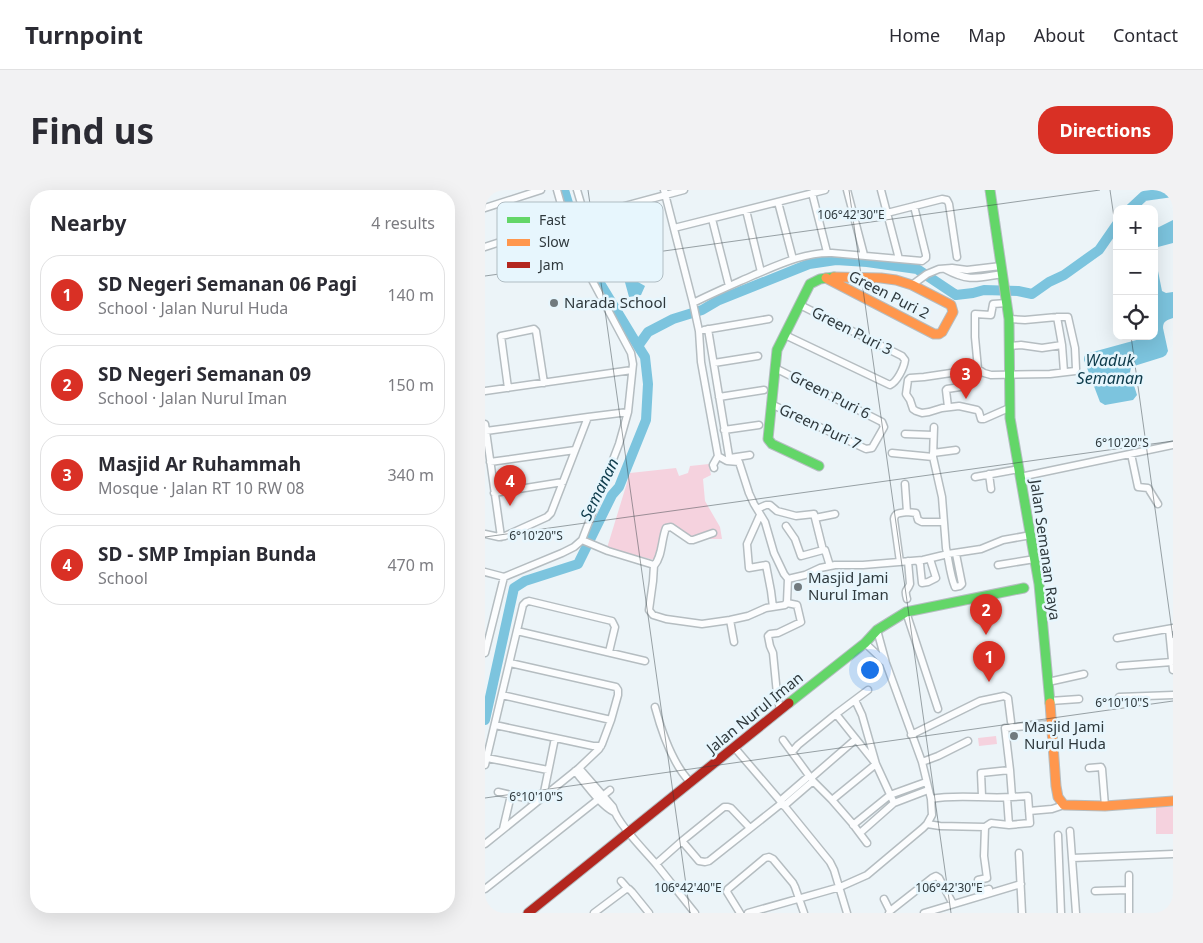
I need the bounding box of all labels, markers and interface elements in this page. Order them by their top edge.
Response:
text: Turnpoint [25,18,143,51]
text: Home [889,23,940,47]
text: Map [968,23,1006,47]
text: About [1034,23,1085,47]
text: Contact [1113,23,1178,47]
button: Directions [1038,106,1173,154]
text: Find us [30,107,154,154]
legend [497,202,663,282]
map controls [1113,205,1158,340]
button: + [1113,205,1158,250]
text: 106°42'30"E [817,206,885,223]
text: Nearby [50,209,126,237]
text: Fast [539,210,566,229]
text: 4 results [371,212,435,234]
text: Slow [539,232,570,251]
button: − [1113,250,1158,295]
text: Jam [537,255,564,274]
street label: Green Puri 2 [846,265,933,323]
text: SD Negeri Semanan 06 Pagi [98,271,357,297]
text: 1 [62,284,72,306]
text: 140 m [387,284,434,306]
place label: Narada School [564,292,666,312]
button: locate [1113,295,1158,340]
text: School · Jalan Nurul Huda [98,297,288,319]
marker: Narada School [548,297,560,309]
street label: Green Puri 3 [809,301,896,359]
water label: Waduk Semanan [1077,349,1143,389]
pin: 3 [950,358,982,399]
text: SD Negeri Semanan 09 [98,361,311,387]
street label: Green Puri 6 [787,365,874,423]
text: 2 [62,374,72,396]
text: 150 m [387,374,434,396]
text: School · Jalan Nurul Iman [98,387,287,409]
street label: Green Puri 7 [776,398,864,454]
text: 6°10'20"S [1095,434,1149,451]
text: Masjid Ar Ruhammah [98,451,301,477]
water label: Semanan [574,454,624,524]
text: 3 [62,464,72,486]
text: 340 m [387,464,434,486]
pin: 4 [494,465,526,506]
street label: Jalan Semanan Raya [1026,476,1066,621]
text: Mosque · Jalan RT 10 RW 08 [98,477,304,499]
text: 6°10'20"S [509,527,563,544]
text: SD - SMP Impian Bunda [98,541,316,567]
text: 4 [62,554,72,576]
text: 470 m [387,554,434,576]
text: School [98,567,148,589]
place label: Masjid Jami Nurul Iman [808,567,889,604]
marker: Masjid Jami Nurul Iman [792,581,804,593]
pin: 2 [970,594,1002,635]
pin: 1 [973,641,1005,682]
your location [857,657,883,683]
street label: Jalan Nurul Iman [700,667,807,759]
text: 6°10'10"S [1095,694,1149,711]
place label: Masjid Jami Nurul Huda [1024,716,1106,753]
marker: Masjid Jami Nurul Huda [1008,730,1020,742]
text: 6°10'10"S [509,788,563,805]
text: 106°42'40"E [654,879,722,896]
text: 106°42'30"E [915,879,983,896]

